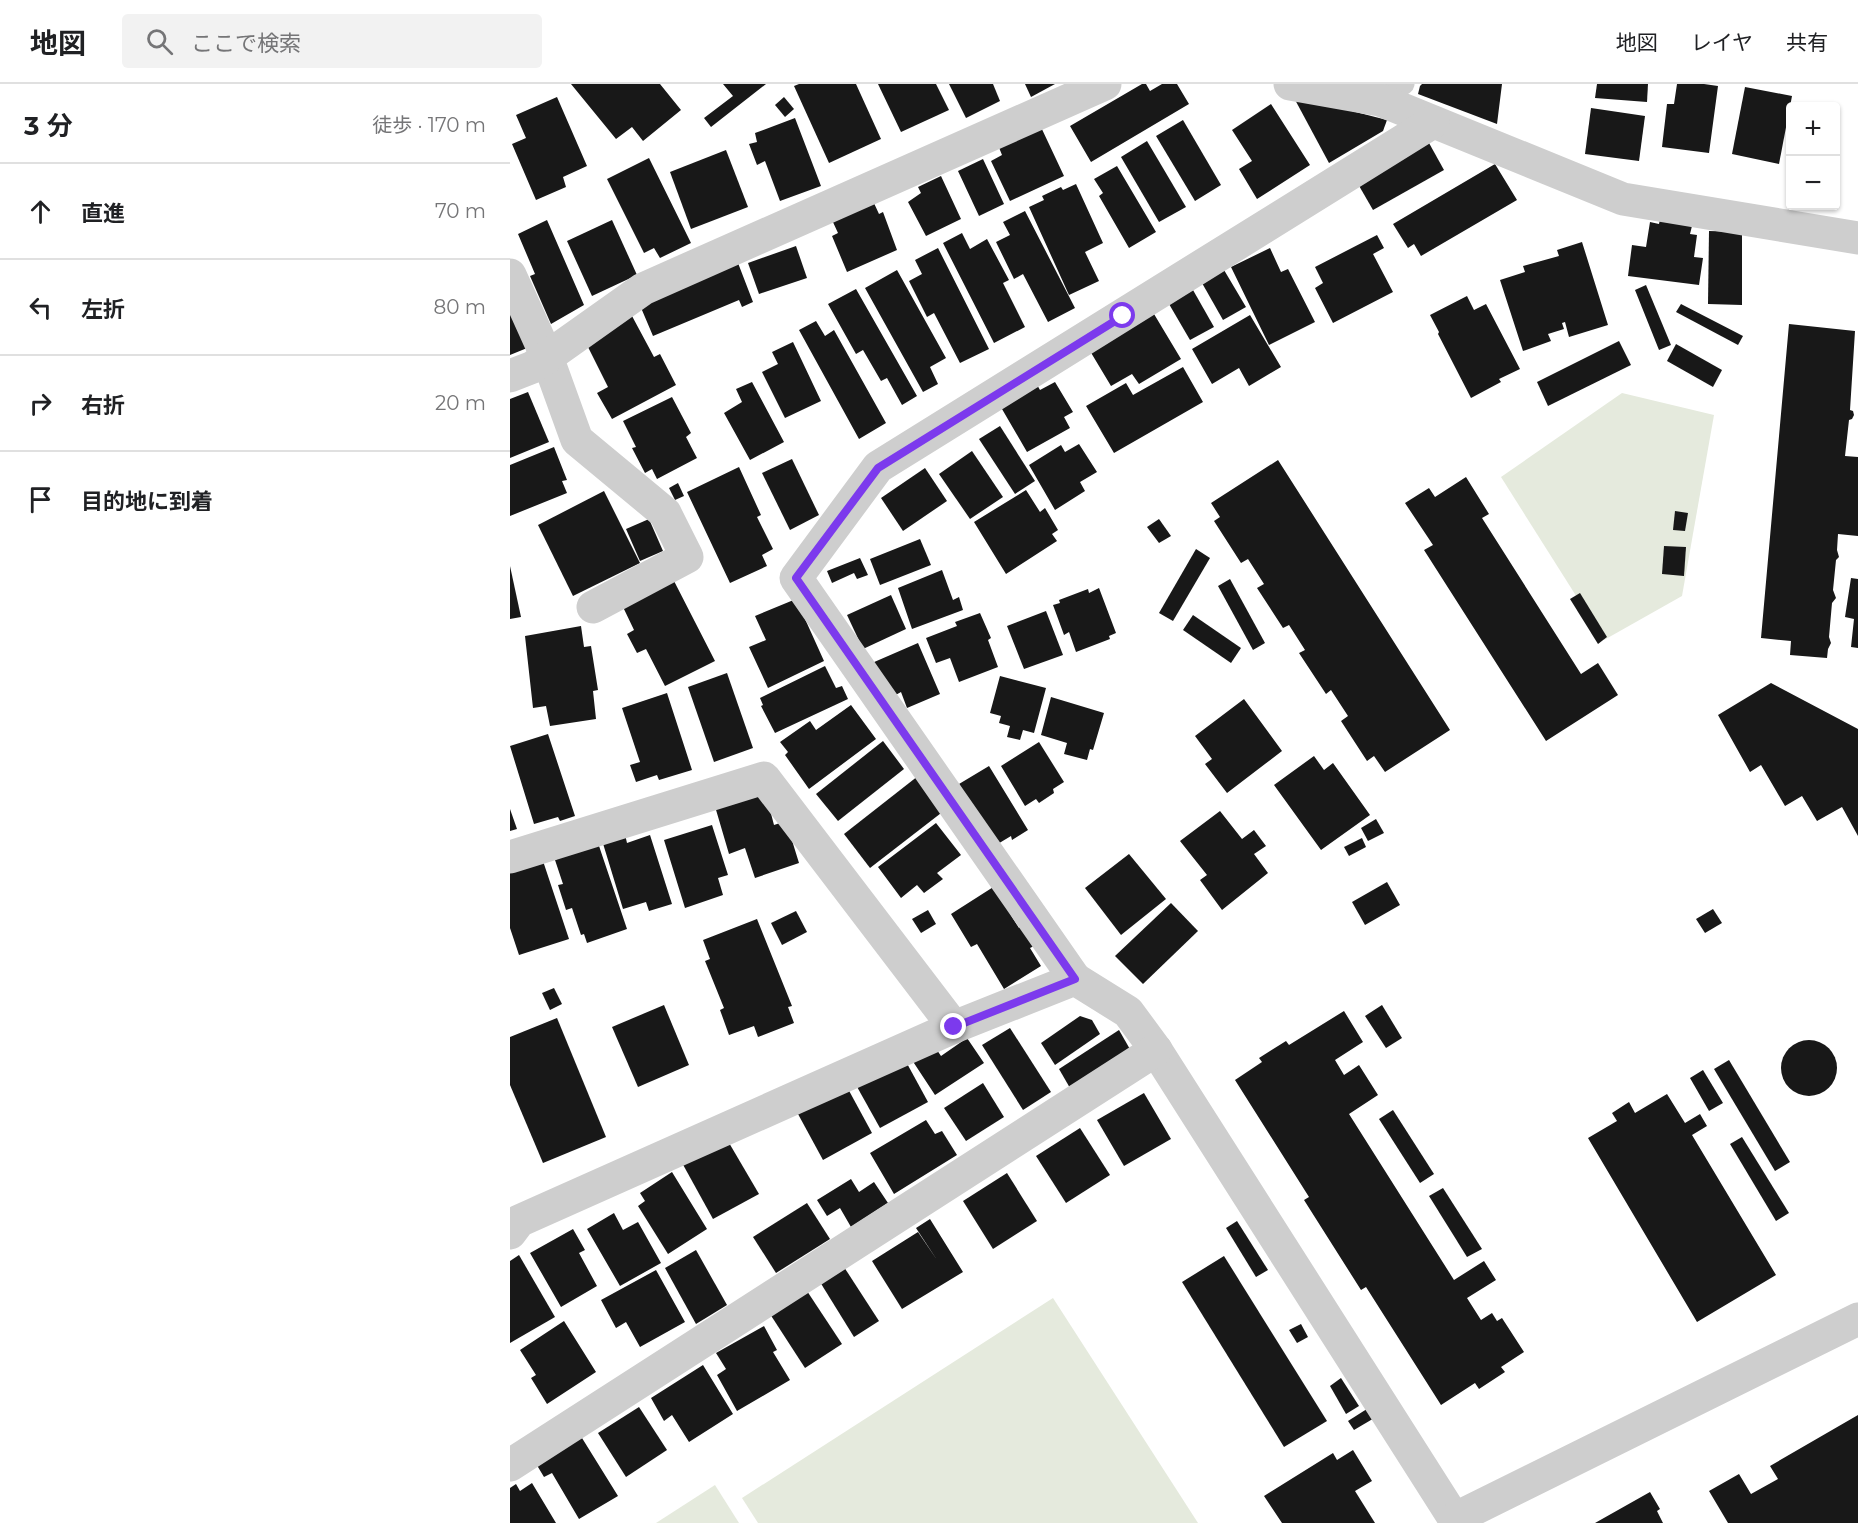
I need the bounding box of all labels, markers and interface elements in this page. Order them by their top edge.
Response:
search box [122,14,542,68]
icon: search [143,25,176,58]
text: 地図 [30,26,86,60]
text: ここで検索 [191,30,301,57]
text: 地図 [1616,30,1658,55]
text: レイヤ [1691,30,1753,55]
text: 共有 [1786,30,1828,55]
map controls [1786,102,1840,210]
button: + [1786,102,1840,156]
text: 3 分 [24,110,73,142]
text: 徒歩 · 170 m [372,113,486,137]
button: − [1786,156,1840,210]
icon: ahead [24,195,57,228]
text: 70 m [435,199,486,223]
text: 直進 [81,200,125,227]
icon: left [24,291,57,324]
text: 80 m [434,295,486,319]
text: 左折 [81,296,125,323]
route start [1109,302,1135,328]
icon: right [24,387,57,420]
text: 20 m [435,391,486,415]
text: 右折 [81,392,125,419]
icon: arrive [24,483,57,516]
text: 目的地に到着 [81,488,213,515]
route end [940,1013,966,1039]

